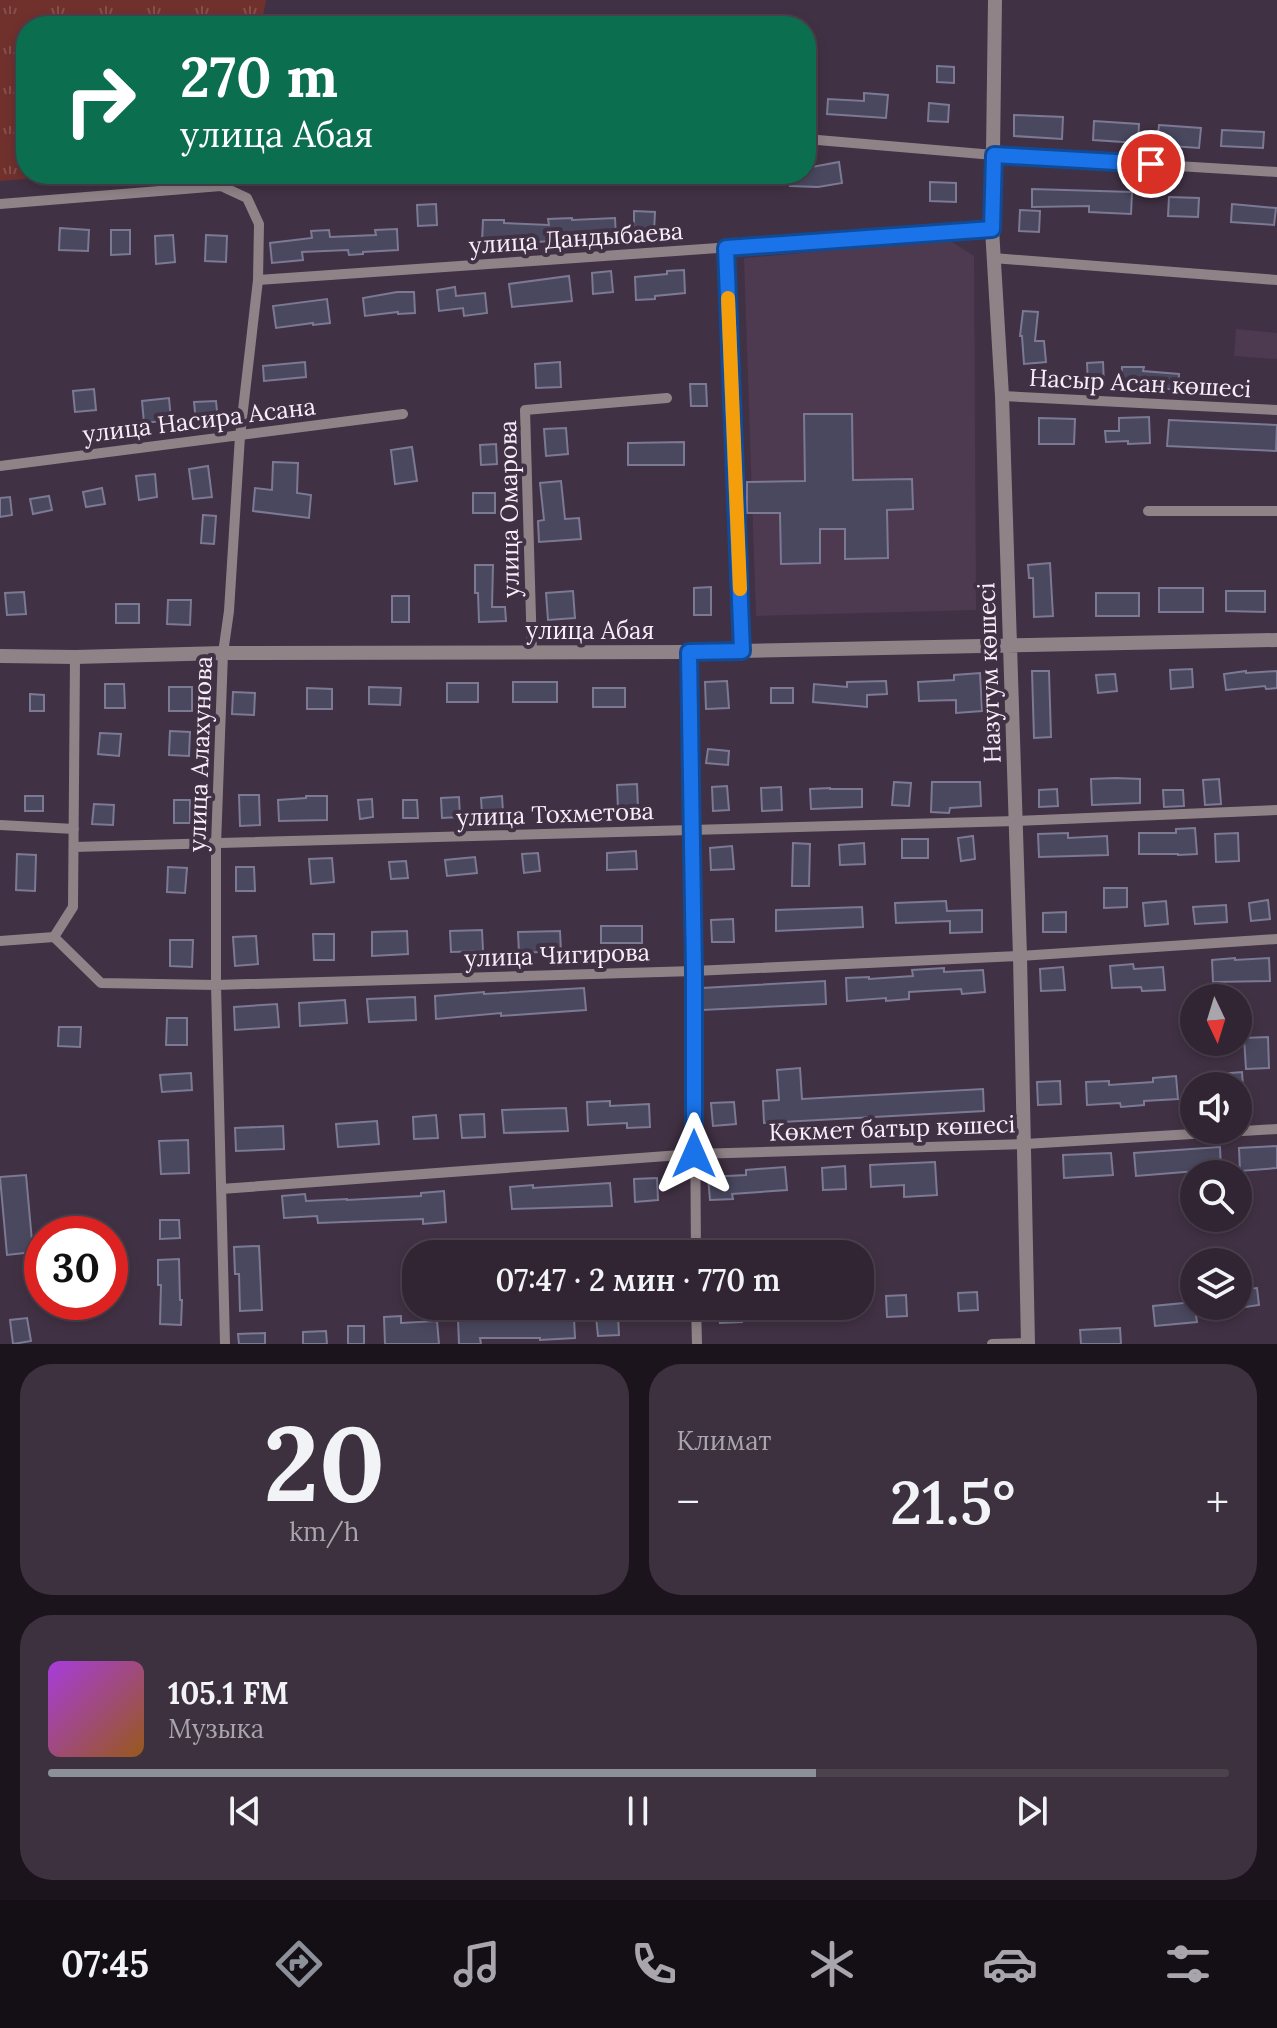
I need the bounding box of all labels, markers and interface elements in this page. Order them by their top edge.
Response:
text: 270 m [180,41,338,112]
icon: right [48,48,152,152]
text: улица Абая [180,111,373,157]
pin [1117,130,1185,198]
icon: arrive [1129,142,1173,186]
street label: улица Дандыбаева [468,215,684,261]
street label: Насыр Асан көшесі [1028,362,1252,404]
street label: улица Насира Асана [81,390,317,450]
street label: улица Омарова [492,420,526,598]
street label: Назугум көшесі [970,582,1008,764]
street label: улица Абая [526,615,654,646]
street label: улица Алахунова [181,655,219,853]
street label: улица Тохметова [456,795,654,833]
street label: улица Чигирова [464,936,650,974]
north arrow [1180,984,1252,1056]
map controls [1180,984,1252,1320]
button: sound [1180,1072,1252,1144]
street label: Көкмет батыр көшесі [768,1108,1016,1148]
position arrow [652,1112,736,1196]
button: search [1180,1160,1252,1232]
speed limit sign: 30 [24,1216,128,1320]
button: layers [1180,1248,1252,1320]
text: 07:47 · 2 мин · 770 m [496,1261,780,1299]
text: 20 [263,1396,385,1529]
text: Климат [677,1424,771,1457]
text: 21.5° [890,1464,1016,1540]
text: − [677,1474,700,1530]
text: + [1206,1474,1229,1530]
text: km/h [289,1515,359,1548]
text: 105.1 FM [168,1674,289,1712]
text: Музыка [168,1712,264,1745]
icon: previous [223,1789,267,1833]
icon: pause [616,1789,660,1833]
icon: next [1010,1789,1054,1833]
icon: directions [271,1936,327,1992]
icon: music [449,1936,505,1992]
icon: phone [626,1936,682,1992]
icon: climate [804,1936,860,1992]
icon: car [982,1936,1038,1992]
icon: filters [1160,1936,1216,1992]
text: 07:45 [61,1941,149,1987]

